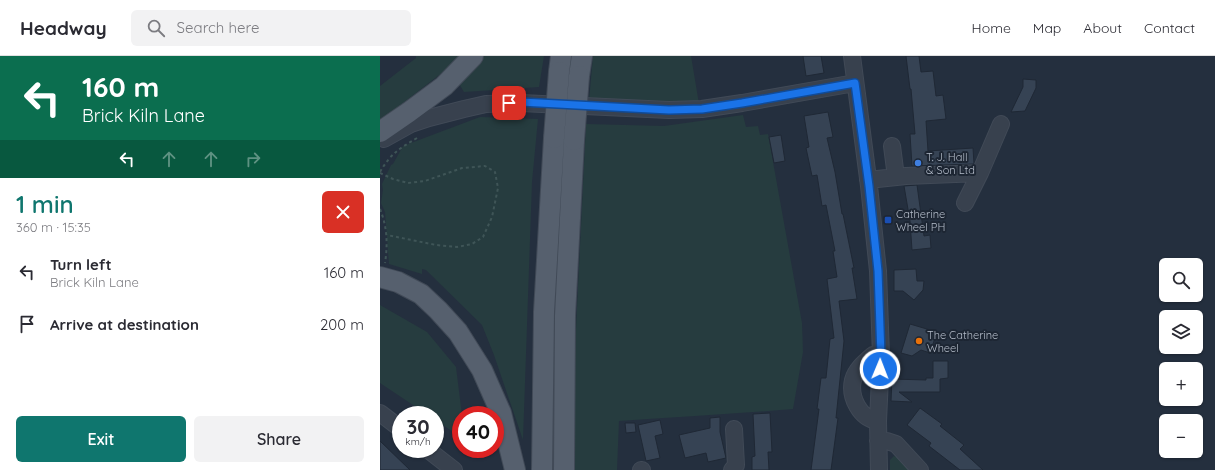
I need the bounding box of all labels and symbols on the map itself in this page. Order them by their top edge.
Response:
pin [492,86,526,120]
place label: T. J. Hall & Son Ltd [926,150,975,177]
marker: T. J. Hall & Son Ltd [913,158,923,168]
place label: Catherine Wheel PH [896,207,945,234]
marker: Catherine Wheel PH [883,215,893,225]
place label: The Catherine Wheel [927,328,998,355]
marker: The Catherine Wheel [914,336,924,346]
position arrow [859,348,901,390]
speed limit sign: 40 [452,406,504,458]

